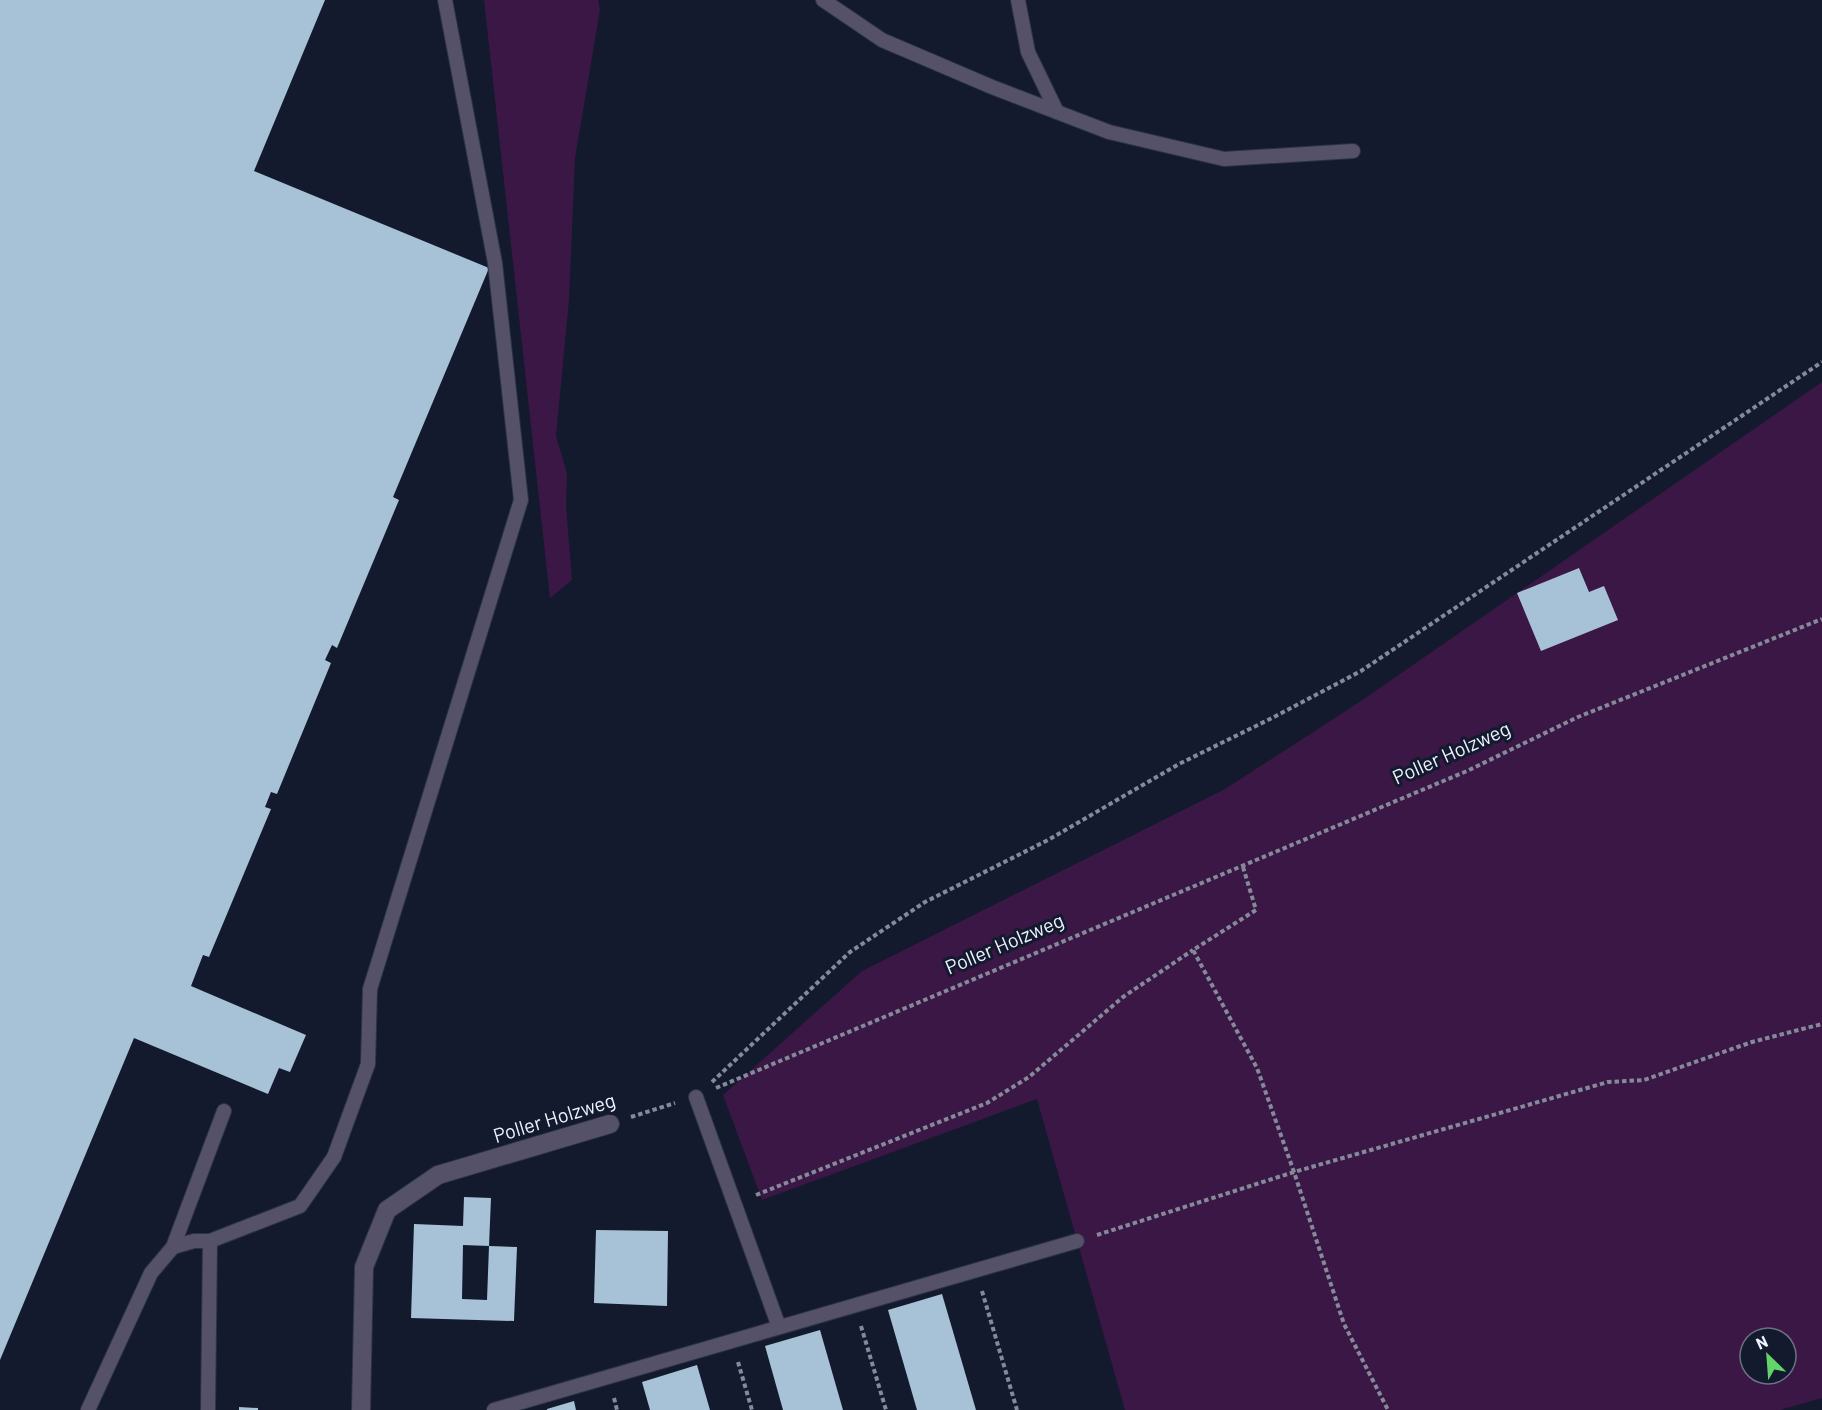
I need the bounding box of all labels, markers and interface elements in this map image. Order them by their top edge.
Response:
street label: Poller Holzweg [1388,715,1514,789]
street label: Poller Holzweg [941,907,1067,979]
street label: Poller Holzweg [490,1087,618,1147]
north arrow [1738,1326,1798,1386]
text: N [1753,1331,1770,1353]

